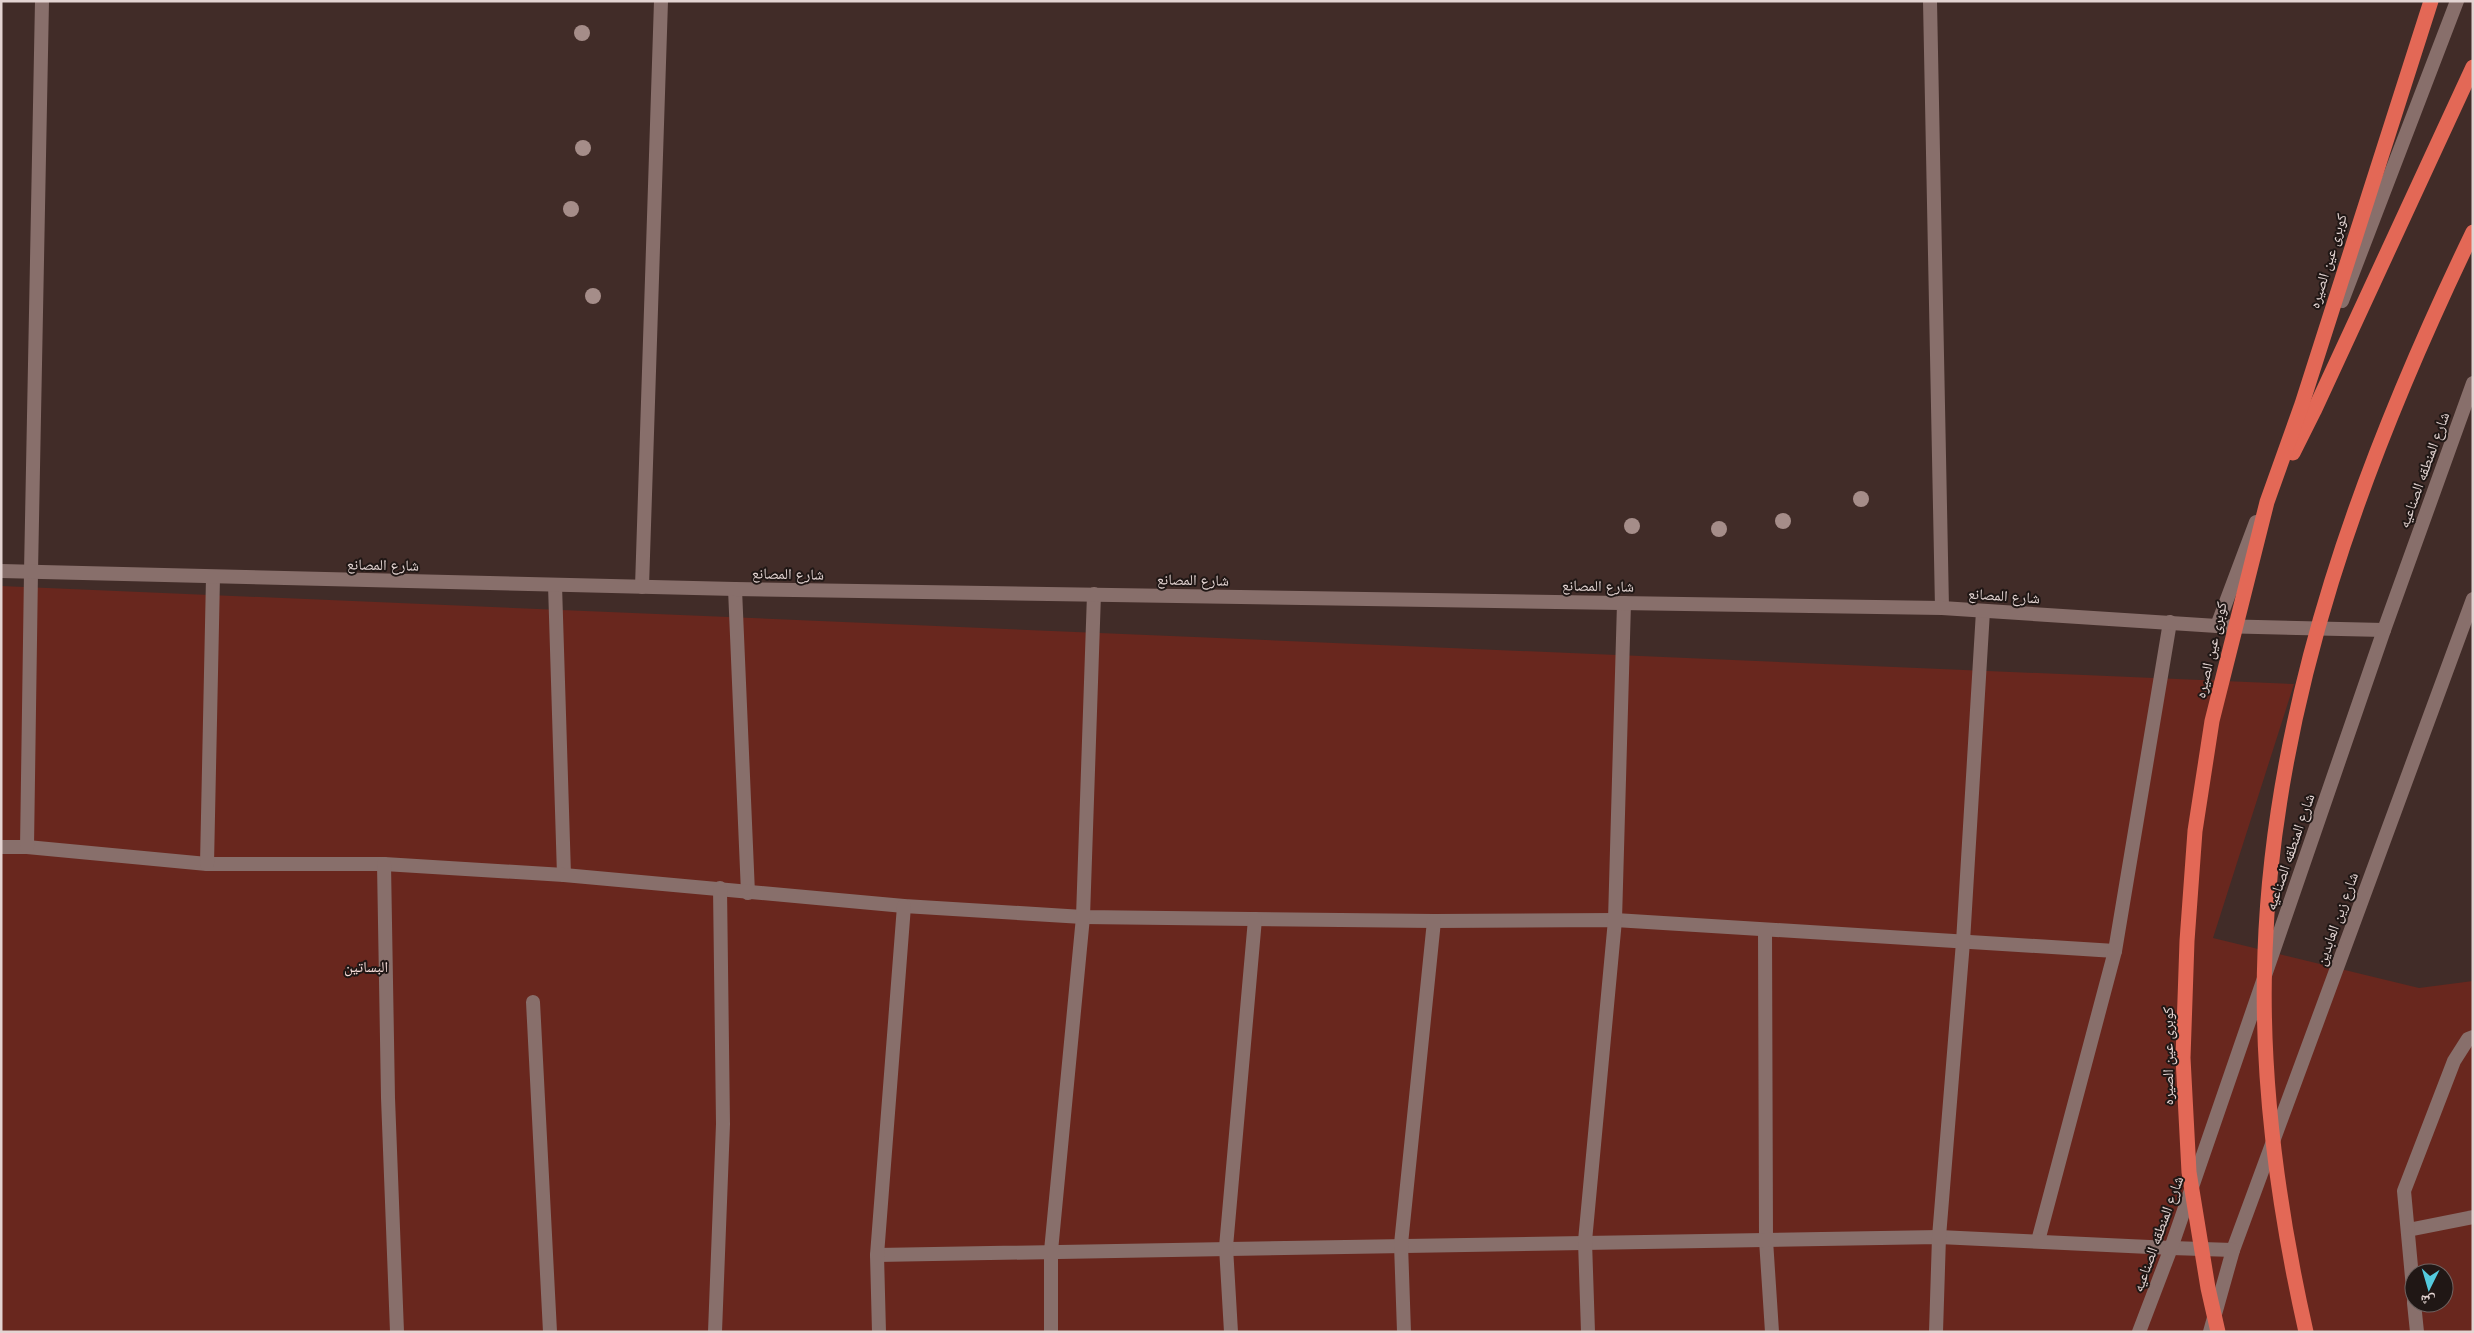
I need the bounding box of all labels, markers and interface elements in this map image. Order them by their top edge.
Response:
street label: كوبرى عين الصيره [2304,211,2352,311]
street label: شارع المنطقه الصناعيه [2394,409,2454,531]
street label: شارع المصانع [347,554,419,576]
street label: شارع المصانع [752,563,824,585]
street label: شارع المصانع [1157,569,1229,591]
street label: شارع المصانع [1562,575,1634,597]
street label: شارع المصانع [1967,584,2041,608]
street label: كوبرى عين الصيره [2190,600,2232,700]
street label: شارع المنطقه الصناعيه [2261,791,2319,913]
street label: شارع زين العابدين [2311,869,2363,968]
park label: البساتين [344,957,388,977]
street label: كوبرى عين الصيره [2158,1007,2178,1105]
street label: شارع المنطقه الصناعيه [2128,1173,2188,1295]
north arrow [2404,1263,2454,1313]
text: ش [2420,1291,2436,1311]

